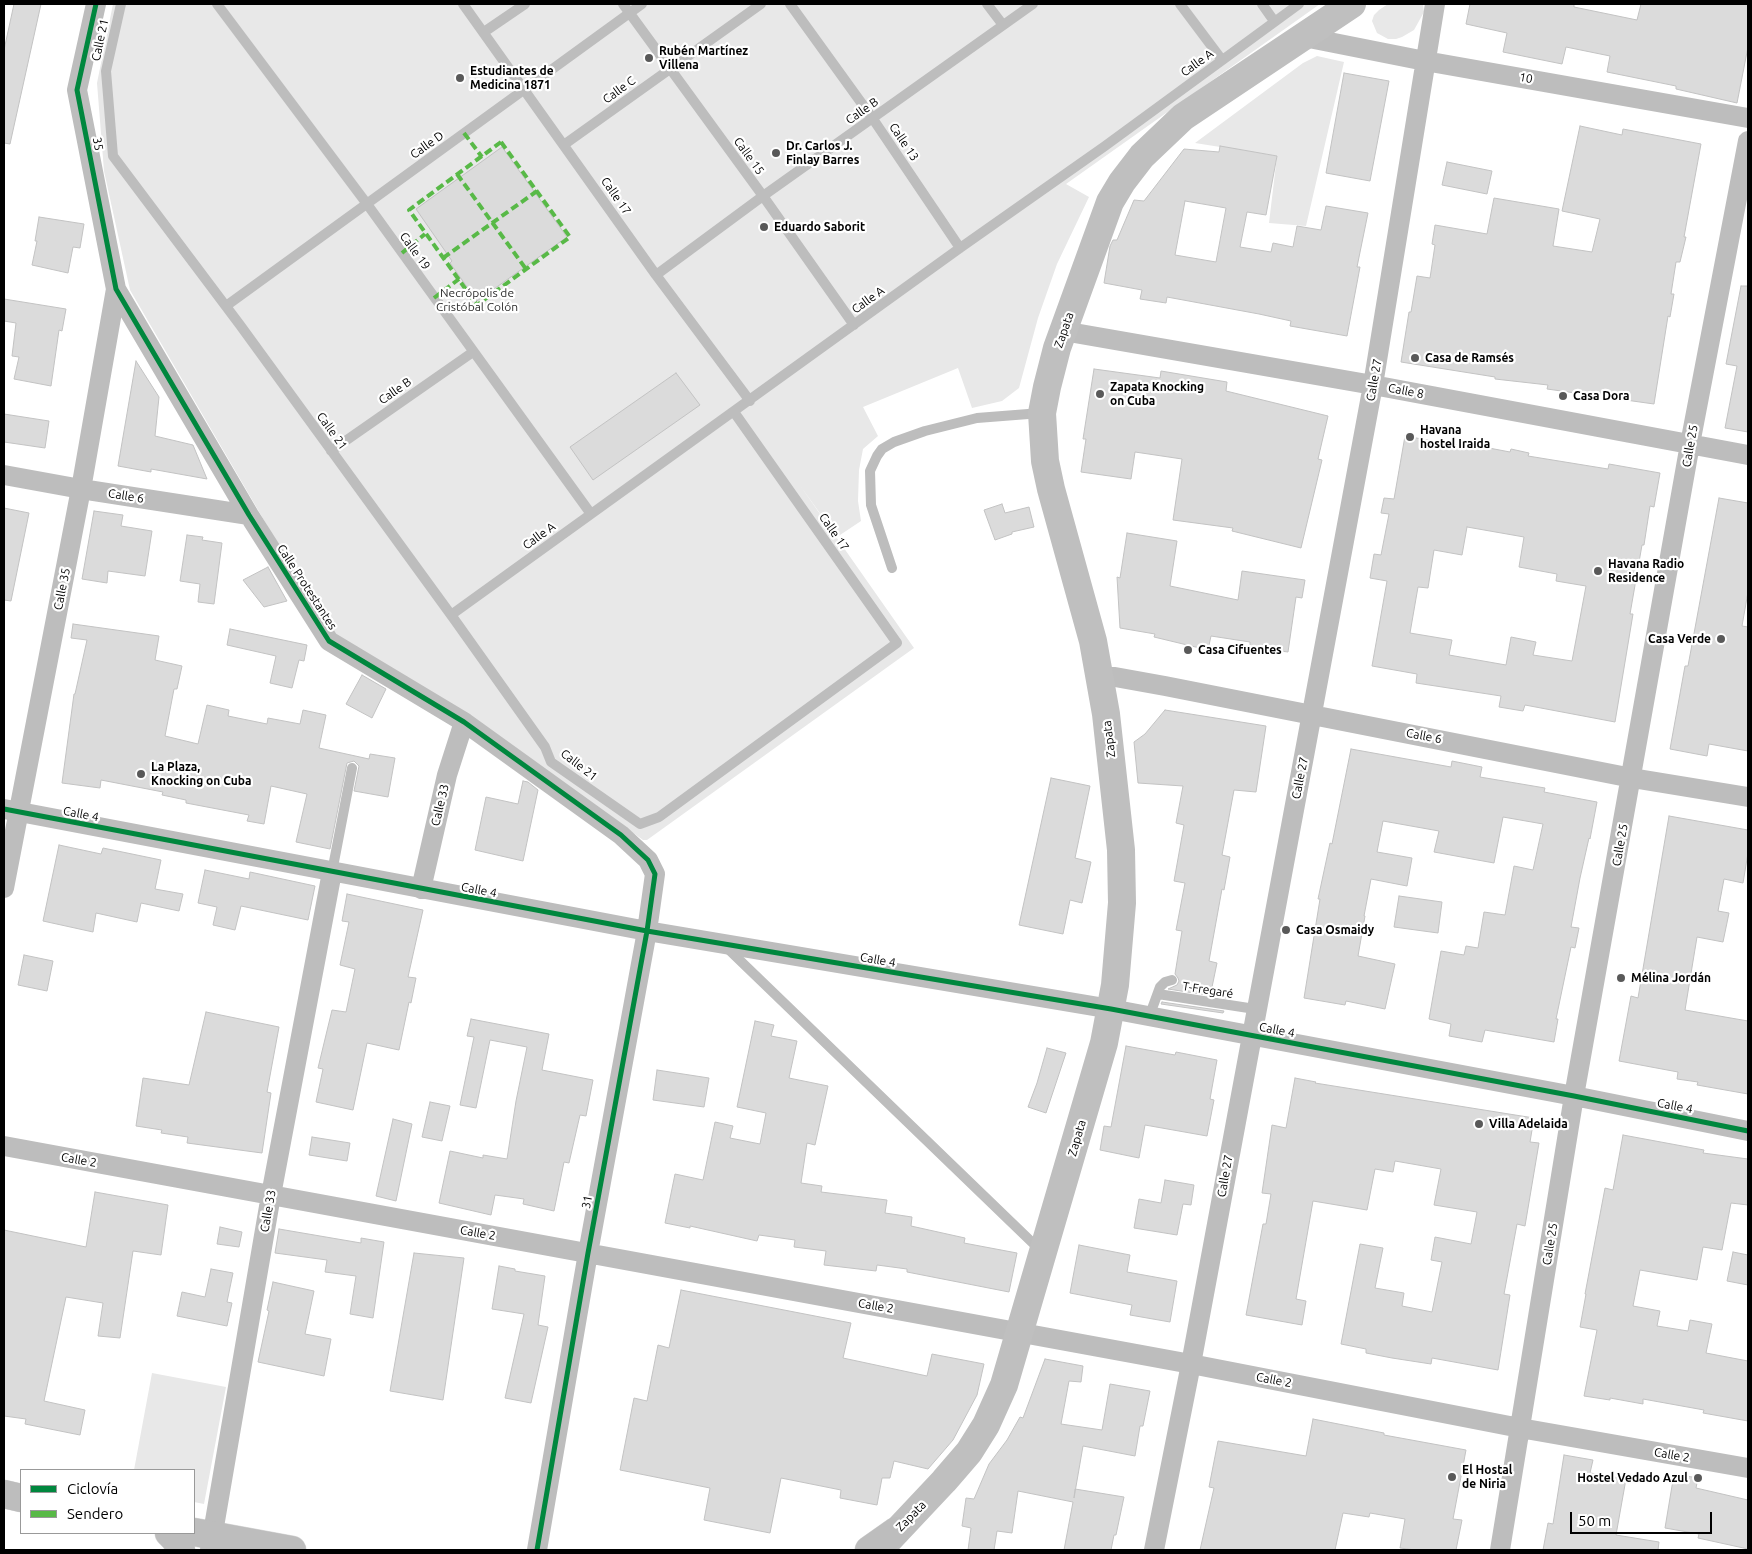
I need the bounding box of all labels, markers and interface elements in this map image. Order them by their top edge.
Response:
street label: Calle 21 [89,18,111,62]
place label: Rubén Martínez Villena [659,44,748,72]
street label: Calle A [1178,46,1216,80]
marker: Rubén Martínez Villena [643,52,655,64]
place label: Estudiantes de Medicina 1871 [470,64,554,92]
street label: 10 [1518,70,1534,86]
marker: Estudiantes de Medicina 1871 [454,72,466,84]
street label: Calle C [600,73,638,107]
street label: Calle B [843,95,881,127]
street label: Calle 13 [886,120,922,164]
street label: Calle D [408,128,446,162]
street label: Calle 15 [731,134,767,178]
street label: 35 [90,136,106,152]
place label: Dr. Carlos J. Finlay Barres [786,139,859,167]
marker: Dr. Carlos J. Finlay Barres [770,147,782,159]
street label: Calle 17 [598,174,634,218]
place label: Eduardo Saborit [774,220,865,234]
marker: Eduardo Saborit [758,221,770,233]
street label: Calle 19 [397,229,433,273]
street label: Calle A [849,283,887,317]
park label: Necrópolis de Cristóbal Colón [436,286,518,314]
street label: Zapata [1051,310,1077,350]
place label: Casa de Ramsés [1425,351,1514,365]
marker: Casa de Ramsés [1409,352,1421,364]
street label: Calle 27 [1363,358,1385,402]
street label: Calle B [376,375,414,407]
place label: Zapata Knocking on Cuba [1110,380,1204,408]
street label: Calle 8 [1387,381,1425,401]
marker: Zapata Knocking on Cuba [1094,388,1106,400]
place label: Casa Dora [1573,389,1630,403]
marker: Casa Dora [1557,390,1569,402]
street label: Calle 21 [314,409,350,453]
place label: Havana hostel Iraida [1420,423,1490,451]
street label: Calle 25 [1679,424,1701,468]
marker: Havana hostel Iraida [1404,431,1416,443]
street label: Calle 6 [107,486,145,506]
street label: Calle 17 [816,510,852,554]
street label: Calle A [520,519,558,553]
street label: Calle Protestantes [274,542,340,632]
place label: Havana Radio Residence [1608,557,1684,585]
marker: Havana Radio Residence [1592,565,1604,577]
street label: Calle 35 [51,567,73,611]
place label: Casa Verde [1648,632,1711,646]
marker: Casa Verde [1715,633,1727,645]
place label: Casa Cifuentes [1198,643,1282,657]
marker: Casa Cifuentes [1182,644,1194,656]
street label: Zapata [1100,720,1118,758]
street label: Calle 6 [1405,726,1443,746]
street label: Calle 21 [558,746,600,784]
street label: Calle 27 [1289,756,1311,800]
place label: La Plaza, Knocking on Cuba [151,760,251,788]
marker: La Plaza, Knocking on Cuba [135,768,147,780]
street label: Calle 33 [428,783,452,827]
street label: Calle 4 [62,804,100,824]
street label: Calle 25 [1609,823,1631,867]
street label: Calle 4 [460,880,498,900]
place label: Casa Osmaidy [1296,923,1374,937]
marker: Casa Osmaidy [1280,924,1292,936]
street label: Calle 4 [859,950,897,970]
place label: Mélina Jordán [1631,971,1711,985]
marker: Mélina Jordán [1615,972,1627,984]
street label: T-Fregaré [1182,979,1234,1001]
street label: Calle 4 [1258,1020,1296,1040]
street label: Calle 4 [1656,1096,1694,1116]
place label: Villa Adelaida [1489,1117,1568,1131]
street label: Zapata [1065,1118,1089,1158]
marker: Villa Adelaida [1473,1118,1485,1130]
street label: Calle 2 [60,1150,98,1170]
street label: Calle 27 [1214,1154,1236,1198]
street label: Calle 33 [257,1189,279,1233]
street label: 31 [579,1194,595,1210]
street label: Calle 25 [1540,1222,1560,1266]
street label: Calle 2 [459,1223,497,1243]
street label: Calle 2 [857,1296,895,1316]
street label: Calle 2 [1255,1370,1293,1390]
street label: Calle 2 [1653,1445,1691,1465]
place label: El Hostal de Niria [1462,1463,1512,1491]
legend [20,1469,195,1534]
marker: El Hostal de Niria [1446,1471,1458,1483]
place label: Hostel Vedado Azul [1577,1471,1688,1485]
marker: Hostel Vedado Azul [1692,1472,1704,1484]
text: Ciclovía [67,1480,118,1497]
street label: Zapata [893,1498,929,1534]
scale bar [1572,1502,1714,1534]
text: Sendero [67,1505,123,1522]
text: 50 m [1578,1512,1611,1529]

